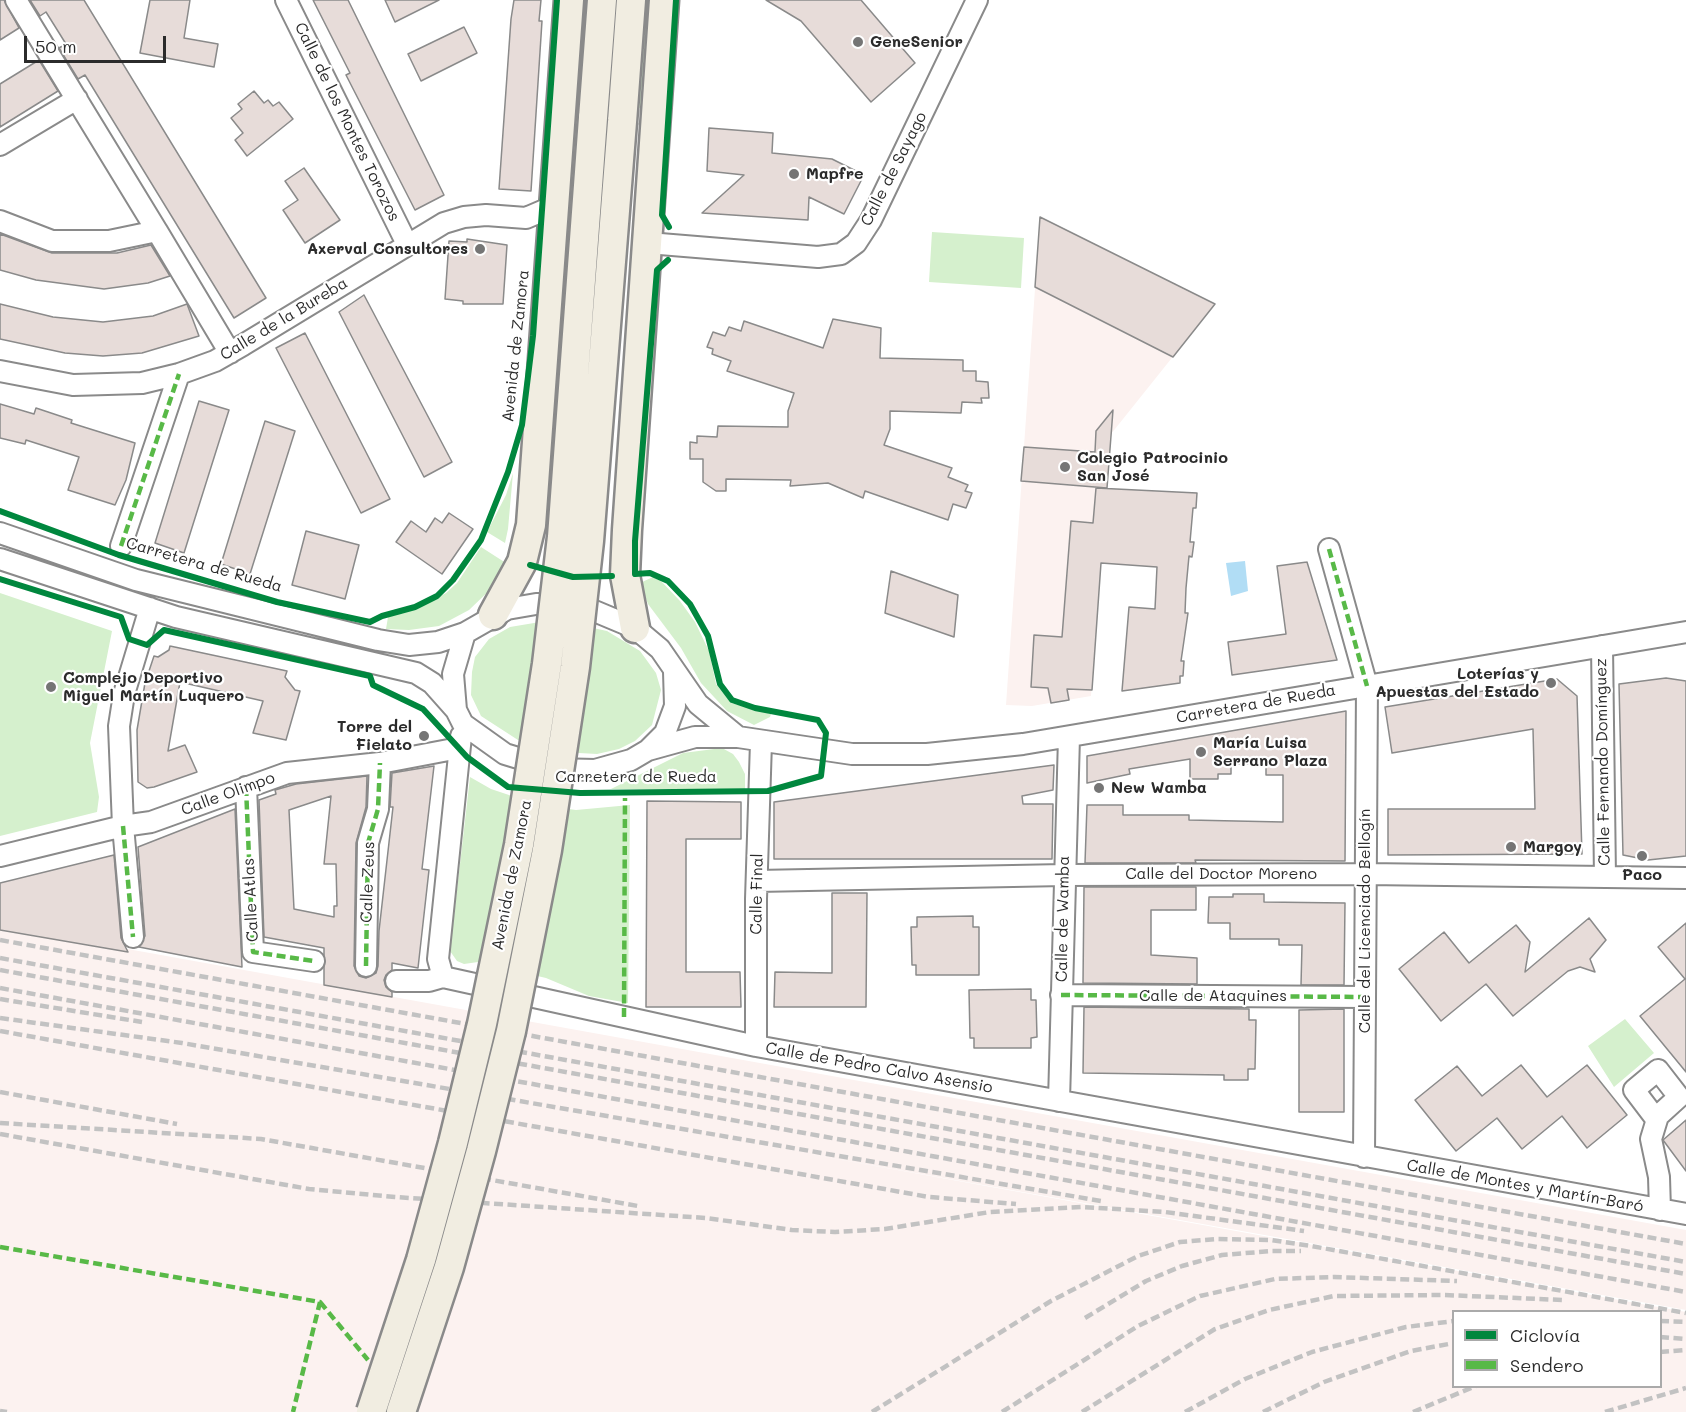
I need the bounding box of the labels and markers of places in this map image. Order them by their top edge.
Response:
place label: GeneSenior [870,32,963,52]
marker: GeneSenior [851,35,865,49]
place label: Mapfre [806,164,864,184]
marker: Mapfre [787,167,801,181]
place label: Axerval Consultores [307,239,468,259]
marker: Axerval Consultores [473,242,487,256]
place label: Colegio Patrocinio San José [1077,448,1228,486]
marker: Colegio Patrocinio San José [1058,460,1072,474]
place label: Loterías y Apuestas del Estado [1375,664,1539,702]
place label: Complejo Deportivo Miguel Martín Luquero [63,668,244,706]
marker: Loterías y Apuestas del Estado [1544,676,1558,690]
marker: Complejo Deportivo Miguel Martín Luquero [44,680,58,694]
place label: Torre del Fielato [337,717,412,755]
marker: Torre del Fielato [417,729,431,743]
place label: María Luisa Serrano Plaza [1213,733,1328,771]
marker: María Luisa Serrano Plaza [1194,745,1208,759]
place label: New Wamba [1111,778,1207,798]
marker: New Wamba [1092,781,1106,795]
place label: Margoy [1523,837,1582,857]
marker: Margoy [1504,840,1518,854]
marker: Paco [1635,849,1649,863]
place label: Paco [1622,865,1662,885]

